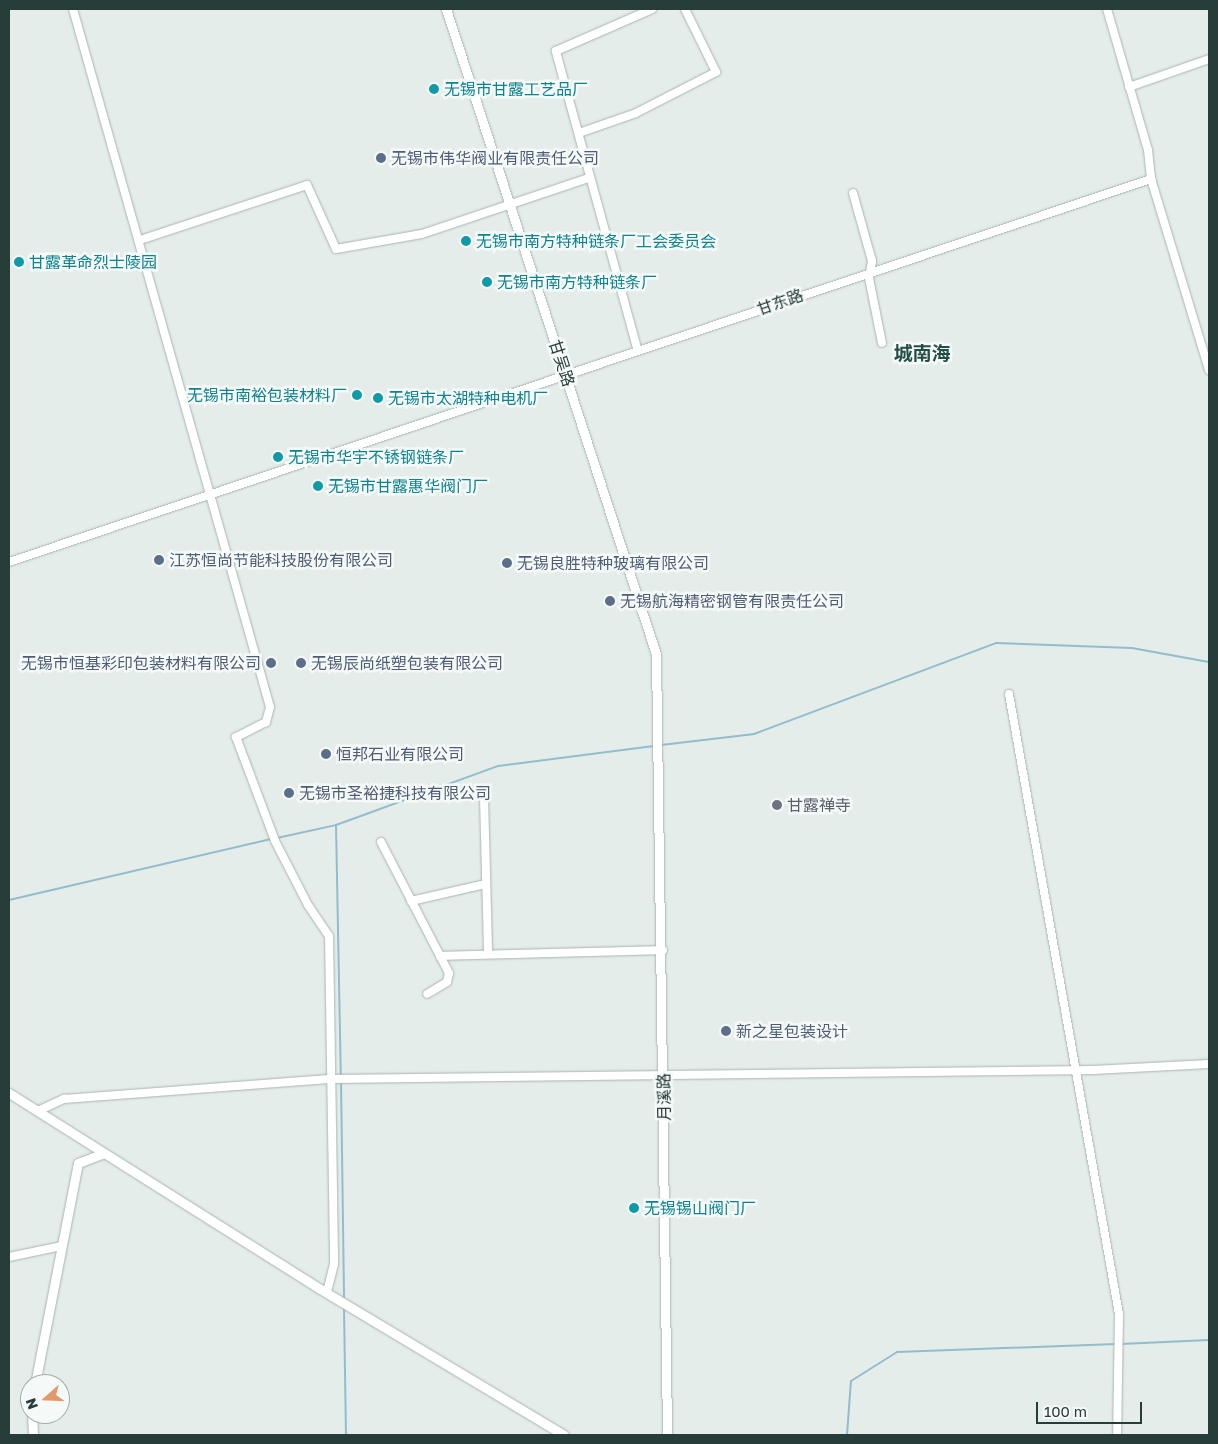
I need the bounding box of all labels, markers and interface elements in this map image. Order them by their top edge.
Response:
place label: 无锡市甘露工艺品厂 [444,79,588,99]
marker: 无锡市甘露工艺品厂 [428,83,440,95]
place label: 无锡市伟华阀业有限责任公司 [391,148,599,168]
marker: 无锡市伟华阀业有限责任公司 [375,152,387,164]
place label: 无锡市南方特种链条厂工会委员会 [476,231,716,251]
marker: 无锡市南方特种链条厂工会委员会 [460,235,472,247]
place label: 甘露革命烈士陵园 [29,252,157,272]
marker: 甘露革命烈士陵园 [13,256,25,268]
place label: 无锡市南方特种链条厂 [497,272,657,292]
marker: 无锡市南方特种链条厂 [481,276,493,288]
street label: 甘东路 [754,285,806,319]
street label: 甘吴路 [545,337,579,389]
district label: 城南海 [894,342,950,364]
place label: 无锡市南裕包装材料厂 [187,385,347,405]
place label: 无锡市太湖特种电机厂 [388,388,548,408]
marker: 无锡市南裕包装材料厂 [351,389,363,401]
marker: 无锡市太湖特种电机厂 [372,392,384,404]
place label: 无锡市华宇不锈钢链条厂 [288,447,464,467]
marker: 无锡市华宇不锈钢链条厂 [272,451,284,463]
place label: 无锡市甘露惠华阀门厂 [328,476,488,496]
marker: 无锡市甘露惠华阀门厂 [312,480,324,492]
place label: 江苏恒尚节能科技股份有限公司 [169,550,393,570]
place label: 无锡良胜特种玻璃有限公司 [517,553,709,573]
marker: 江苏恒尚节能科技股份有限公司 [153,554,165,566]
marker: 无锡良胜特种玻璃有限公司 [501,557,513,569]
place label: 无锡航海精密钢管有限责任公司 [620,591,844,611]
marker: 无锡航海精密钢管有限责任公司 [604,595,616,607]
place label: 无锡市恒基彩印包装材料有限公司 [21,653,261,673]
place label: 无锡辰尚纸塑包装有限公司 [311,653,503,673]
marker: 无锡市恒基彩印包装材料有限公司 [265,657,277,669]
marker: 无锡辰尚纸塑包装有限公司 [295,657,307,669]
place label: 恒邦石业有限公司 [336,744,464,764]
marker: 恒邦石业有限公司 [320,748,332,760]
place label: 无锡市圣裕捷科技有限公司 [299,783,491,803]
marker: 无锡市圣裕捷科技有限公司 [283,787,295,799]
place label: 甘露禅寺 [787,795,851,815]
marker: 甘露禅寺 [771,799,783,811]
place label: 新之星包装设计 [736,1021,848,1041]
marker: 新之星包装设计 [720,1025,732,1037]
street label: 月溪路 [654,1073,674,1121]
place label: 无锡锡山阀门厂 [644,1198,756,1218]
marker: 无锡锡山阀门厂 [628,1202,640,1214]
north arrow [20,1374,70,1424]
scale bar [1038,1392,1144,1424]
text: N [22,1396,41,1412]
text: 100 m [1044,1402,1087,1420]

